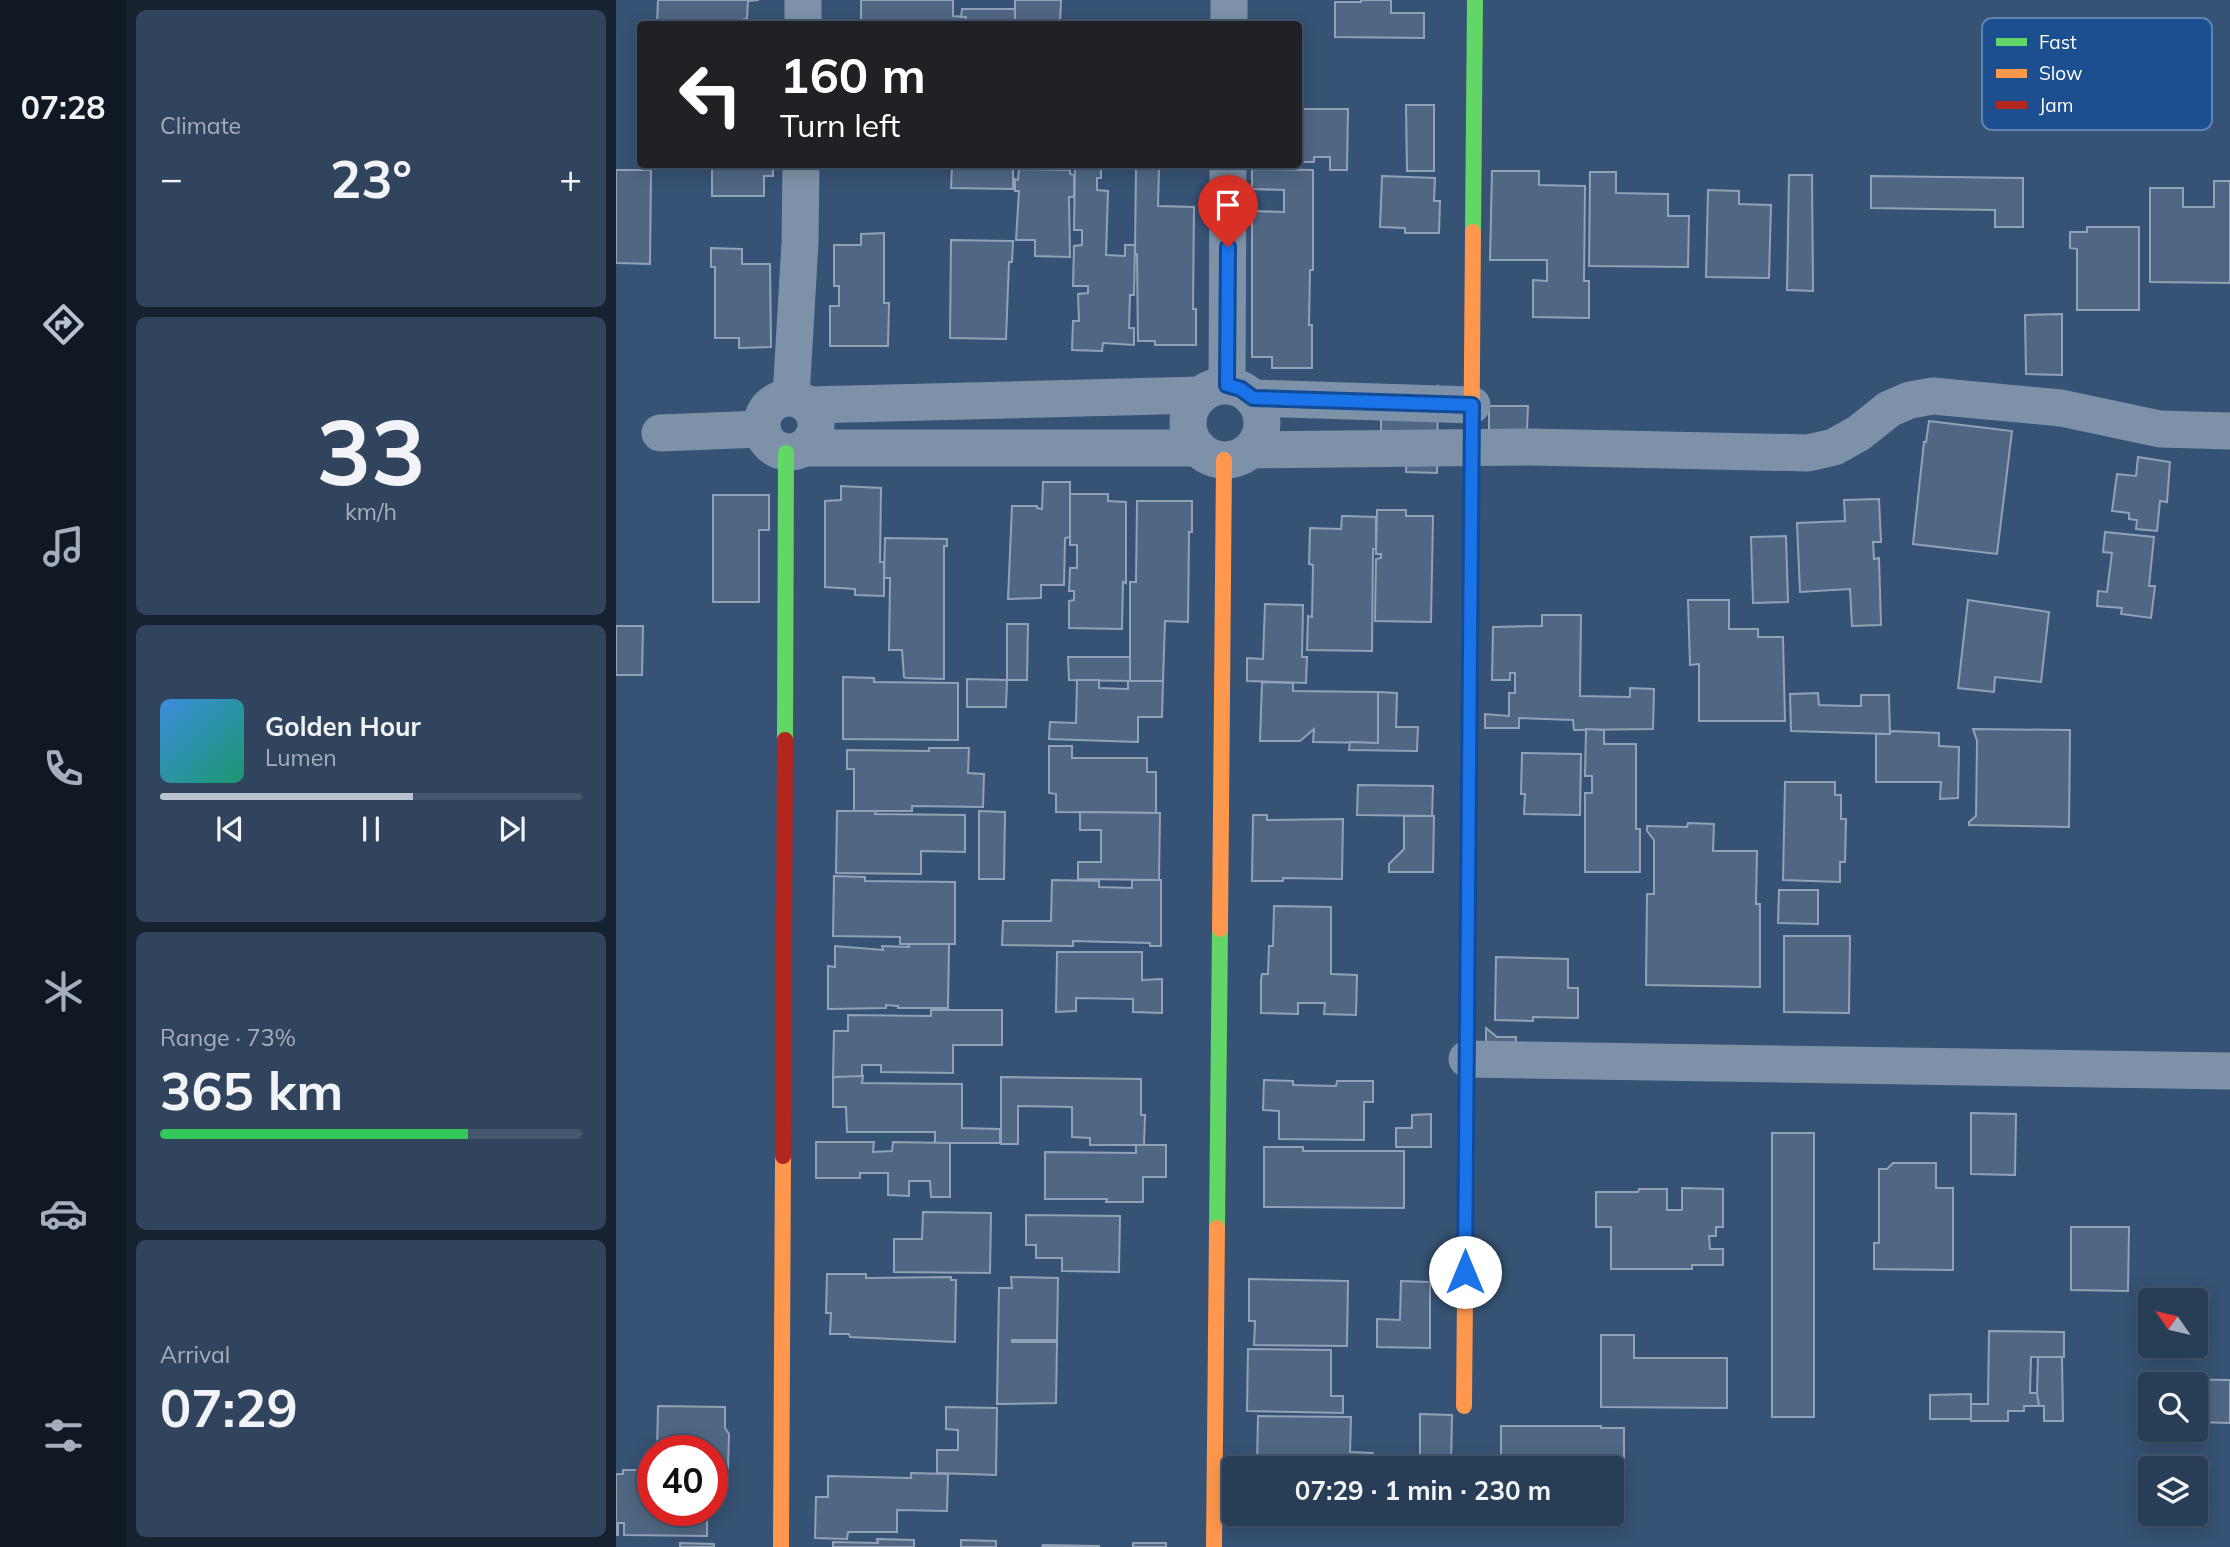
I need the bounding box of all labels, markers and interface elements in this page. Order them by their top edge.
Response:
legend [1982,18,2212,130]
text: Fast [2039,30,2077,54]
text: 160 m [780,44,926,105]
icon: left [665,49,756,140]
text: Slow [2039,61,2083,85]
text: 07:28 [21,87,105,127]
text: Jam [2039,93,2073,117]
text: Turn left [780,105,900,145]
text: Climate [160,111,241,140]
text: 23° [330,146,412,211]
text: − [160,154,183,202]
text: + [559,154,582,202]
pin [1198,175,1258,247]
icon: arrive [1209,186,1247,224]
icon: directions [39,300,88,349]
text: 33 [316,394,426,508]
text: km/h [345,497,397,526]
icon: music [39,522,88,571]
text: Golden Hour [265,710,421,743]
text: Lumen [265,743,337,772]
icon: phone [39,744,88,793]
icon: previous [211,810,249,848]
icon: pause [352,810,390,848]
icon: next [493,810,531,848]
icon: climate [39,967,88,1016]
text: Range · 73% [160,1023,296,1052]
text: 365 km [160,1058,343,1123]
icon: car [39,1189,88,1238]
position arrow [1428,1235,1502,1309]
north arrow [2138,1288,2208,1358]
map controls [2138,1288,2208,1526]
text: Arrival [160,1340,230,1369]
button: search [2138,1372,2208,1442]
text: 07:29 [160,1375,298,1440]
icon: filters [39,1411,88,1460]
speed limit sign: 40 [637,1435,728,1526]
button: layers [2138,1456,2208,1526]
text: 07:29 · 1 min · 230 m [1295,1474,1551,1507]

